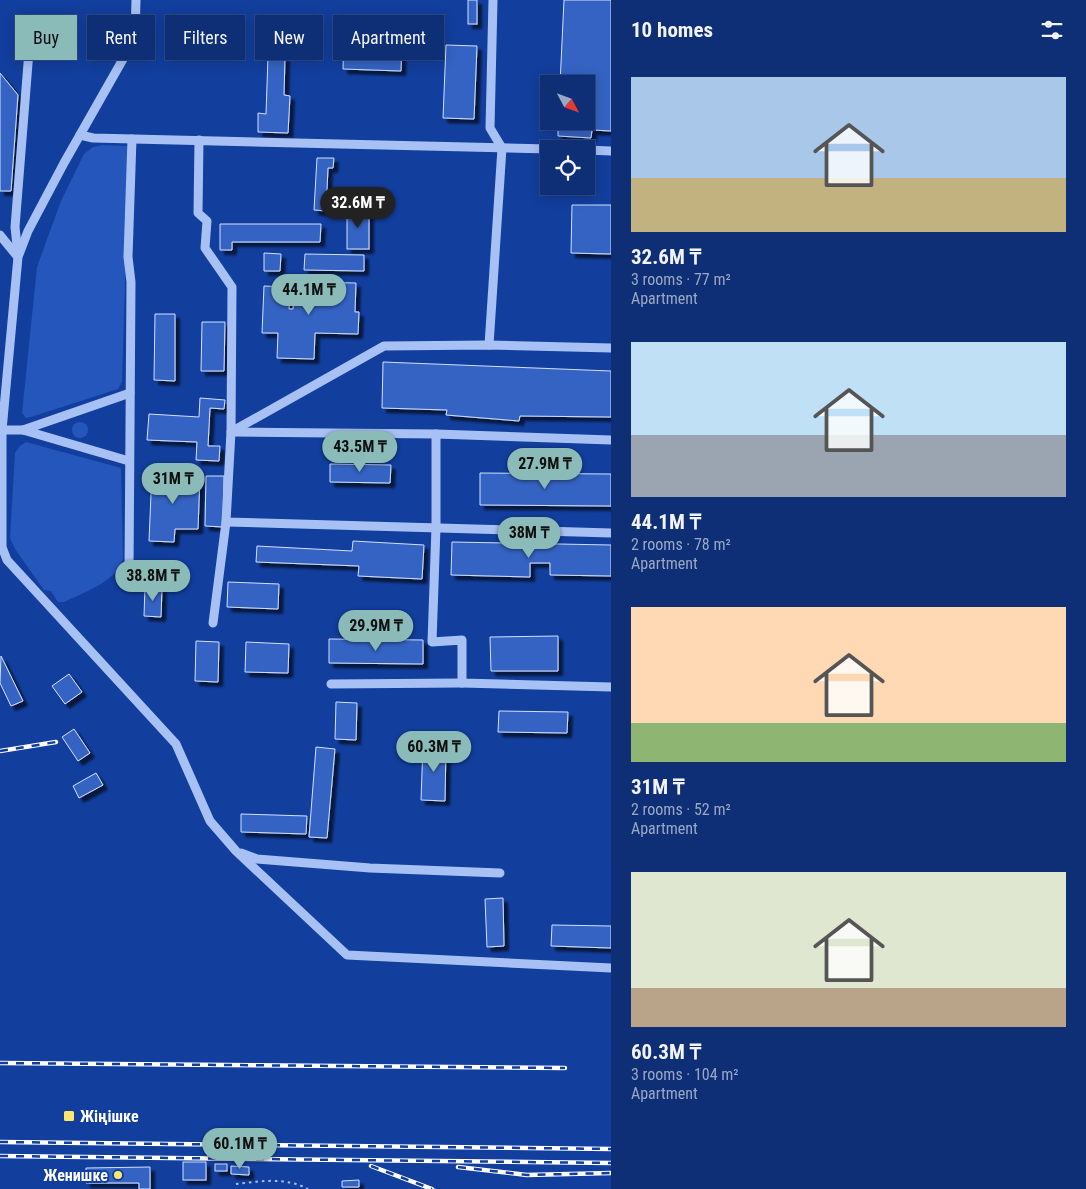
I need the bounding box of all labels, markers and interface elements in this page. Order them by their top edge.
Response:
chip: Buy [15,15,77,60]
chip: Rent [87,15,155,60]
chip: Filters [165,15,245,60]
chip: New [255,15,323,60]
chip: Apartment [333,15,444,60]
icon: filters [1038,16,1066,44]
text: 10 homes [631,18,713,42]
north arrow [540,75,595,130]
map controls [540,75,595,195]
icon: home [804,110,894,200]
button: locate [540,140,595,195]
pin: 32.6M ₸ [312,186,404,229]
text: 32.6M ₸ [331,193,385,212]
text: 32.6M ₸ [631,245,701,269]
text: 3 rooms · 77 m² [631,270,731,289]
pin: 44.1M ₸ [263,274,355,316]
text: 44.1M ₸ [282,280,336,299]
text: Apartment [631,289,698,308]
icon: home [804,375,894,465]
pin: 43.5M ₸ [314,430,406,473]
text: 43.5M ₸ [333,437,387,456]
pin: 27.9M ₸ [499,448,591,490]
text: 27.9M ₸ [518,454,572,473]
pin: 31M ₸ [138,462,208,505]
text: 31M ₸ [153,469,193,488]
text: 44.1M ₸ [631,510,701,534]
pin: 38M ₸ [494,516,564,559]
text: 38M ₸ [509,523,549,542]
text: 2 rooms · 78 m² [631,535,731,554]
text: Apartment [631,554,698,573]
pin: 38.8M ₸ [107,560,199,602]
text: 38.8M ₸ [126,566,180,585]
pin: 29.9M ₸ [330,610,422,652]
text: 29.9M ₸ [349,616,403,635]
icon: home [804,640,894,730]
pin: 60.3M ₸ [388,730,480,773]
text: 60.3M ₸ [407,737,461,756]
text: 31M ₸ [631,775,684,799]
text: 2 rooms · 52 m² [631,800,731,819]
text: Apartment [631,819,698,838]
icon: home [804,905,894,995]
text: 60.3M ₸ [631,1040,701,1064]
text: 3 rooms · 104 m² [631,1065,739,1084]
text: Apartment [631,1084,698,1103]
place label: Жіңішке [80,1107,139,1126]
marker: Жіңішке [62,1109,76,1123]
pin: 60.1M ₸ [194,1128,286,1170]
text: 60.1M ₸ [213,1134,267,1153]
place label: Женишке [43,1166,108,1185]
marker: Женишке [112,1169,124,1181]

